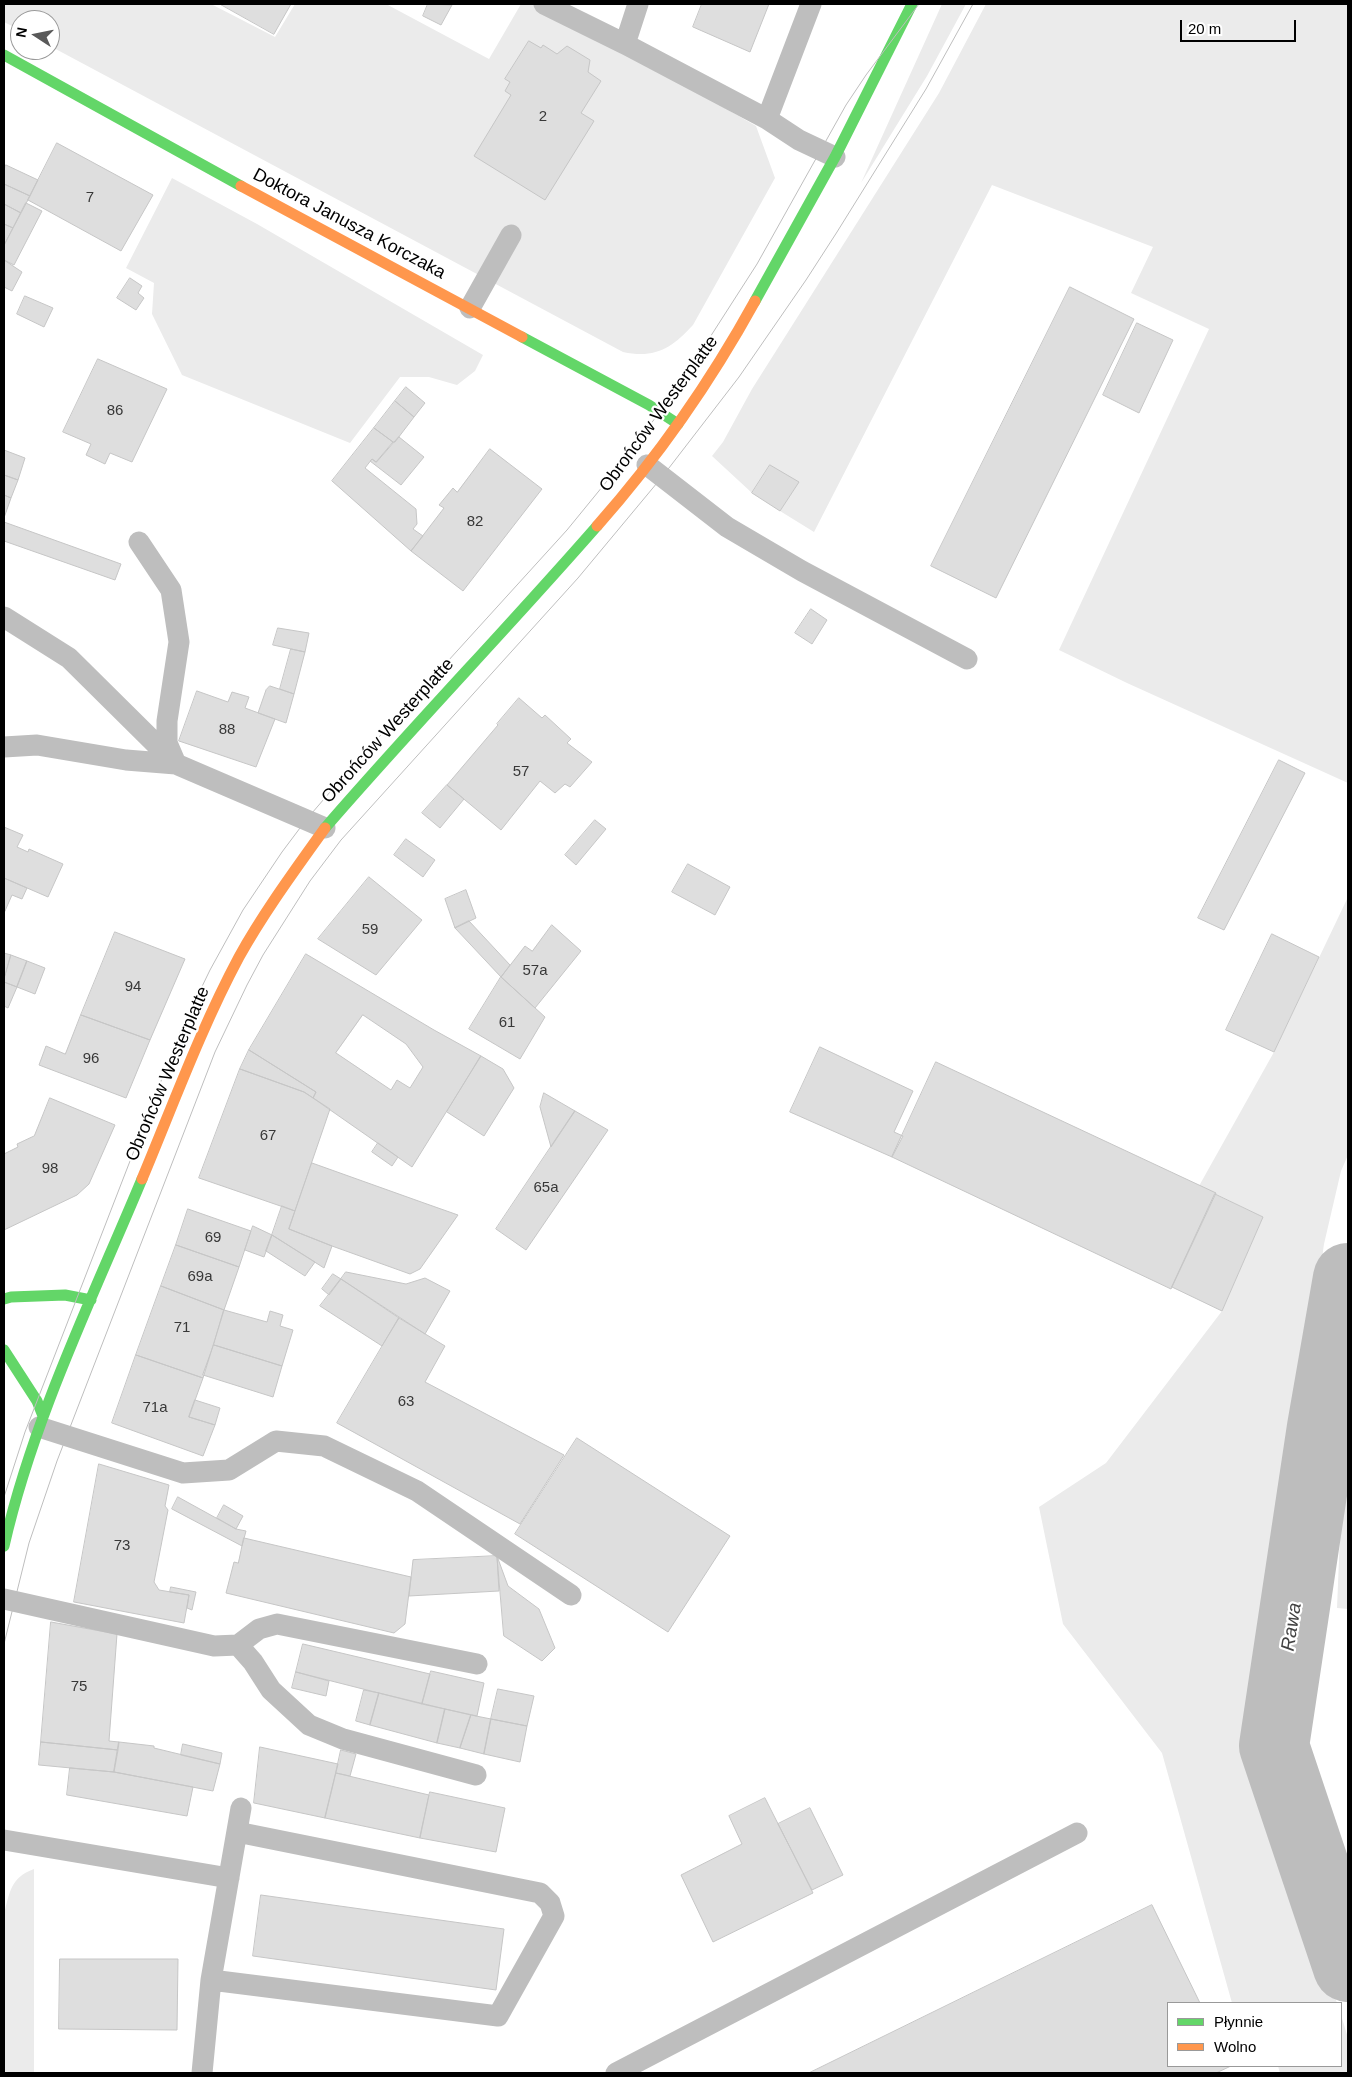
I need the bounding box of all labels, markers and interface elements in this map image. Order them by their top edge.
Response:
north arrow [10,10,60,60]
scale bar [1182,10,1298,42]
text: 20 m [1188,20,1221,37]
text: N [12,26,30,39]
house number: 2 [539,108,547,126]
street label: Doktora Janusza Korczaka [249,164,449,284]
house number: 7 [86,189,94,207]
street label: Obrońców Westerplatte [595,332,723,496]
house number: 86 [107,402,123,420]
house number: 82 [467,513,483,531]
street label: Obrońców Westerplatte [317,654,459,808]
house number: 88 [219,721,235,739]
house number: 57 [513,763,529,781]
house number: 59 [362,921,378,939]
house number: 57a [522,962,548,980]
house number: 94 [125,978,141,996]
street label: Obrońców Westerplatte [121,983,215,1165]
house number: 61 [499,1014,515,1032]
house number: 96 [83,1050,99,1068]
house number: 67 [260,1127,276,1145]
house number: 98 [42,1160,58,1178]
house number: 65a [533,1179,559,1197]
house number: 69 [205,1229,221,1247]
house number: 69a [187,1268,213,1286]
house number: 71 [174,1319,190,1337]
house number: 63 [398,1393,414,1411]
house number: 71a [142,1399,168,1417]
house number: 73 [114,1537,130,1555]
water label: Rawa [1277,1601,1307,1653]
house number: 75 [71,1678,87,1696]
legend [1167,2002,1342,2067]
text: Płynnie [1214,2013,1263,2030]
text: Wolno [1214,2038,1256,2055]

